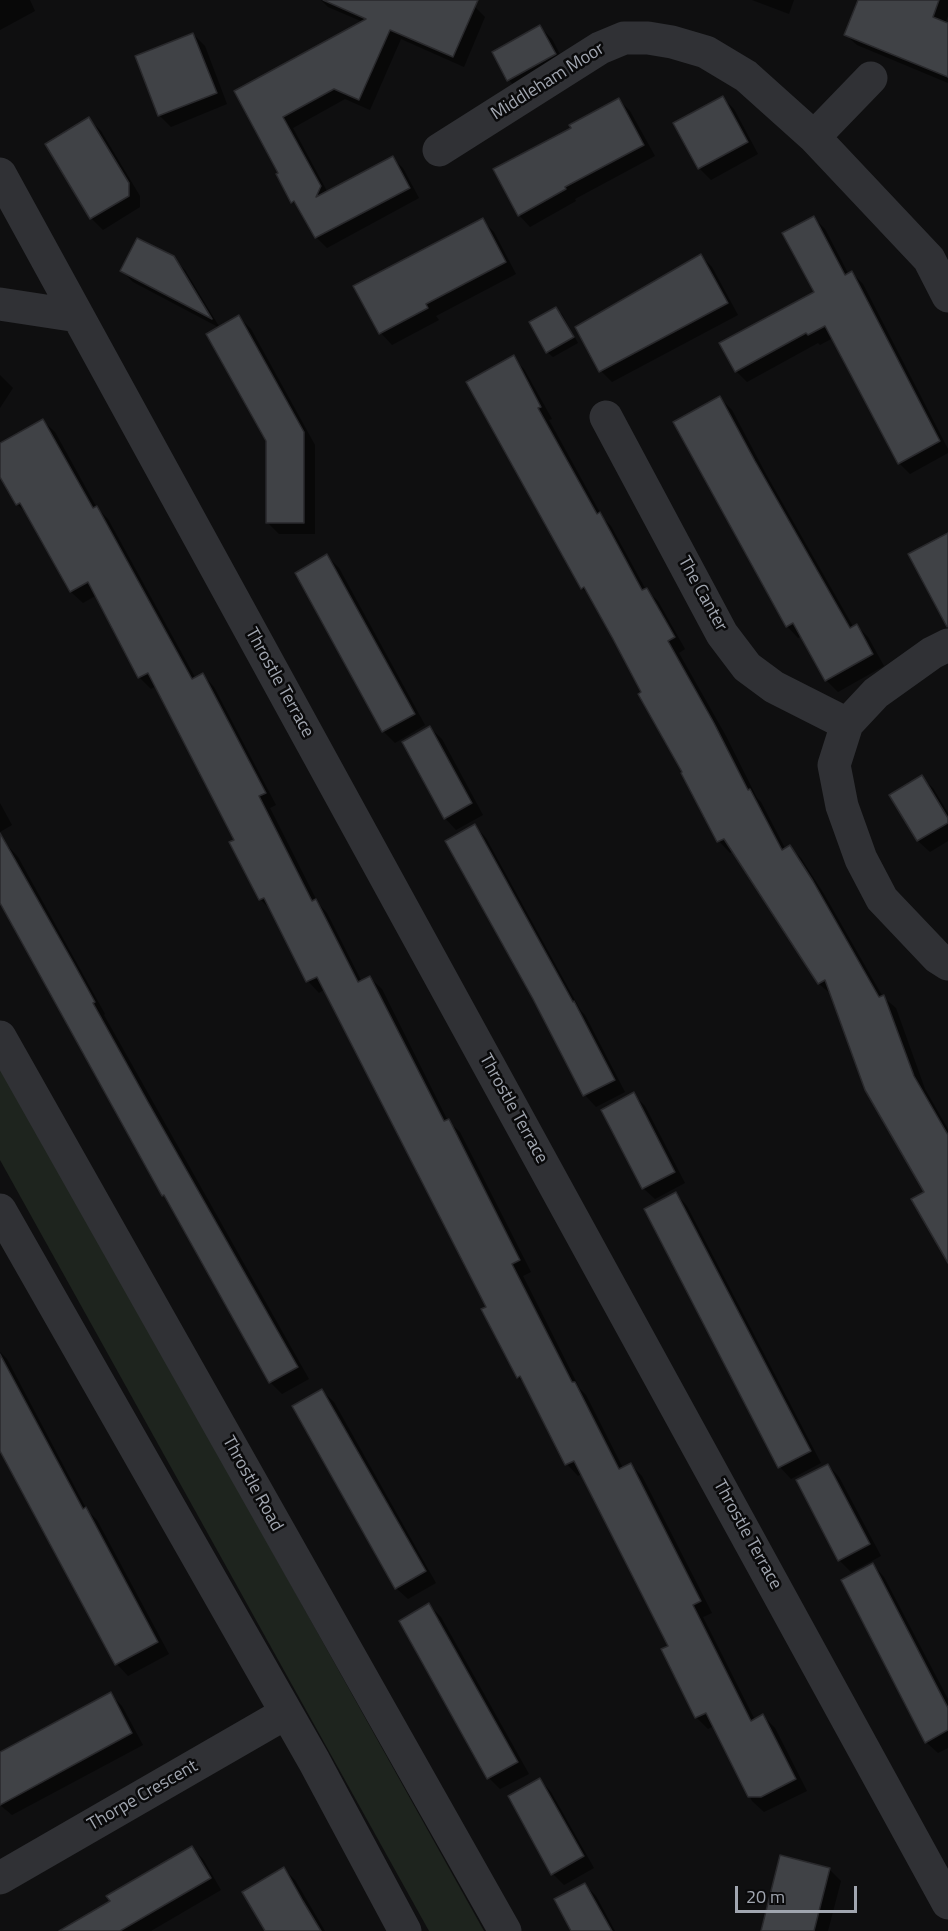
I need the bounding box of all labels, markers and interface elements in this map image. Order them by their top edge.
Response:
street label: Middleham Moor [487,39,609,125]
street label: The Canter [673,553,731,635]
street label: Throstle Terrace [240,624,318,742]
street label: Throstle Terrace [474,1050,552,1168]
street label: Throstle Road [217,1433,287,1535]
street label: Throstle Terrace [708,1476,786,1594]
street label: Thorpe Crescent [84,1756,202,1836]
scale bar [738,1874,860,1912]
text: 20 m [746,1883,785,1910]

